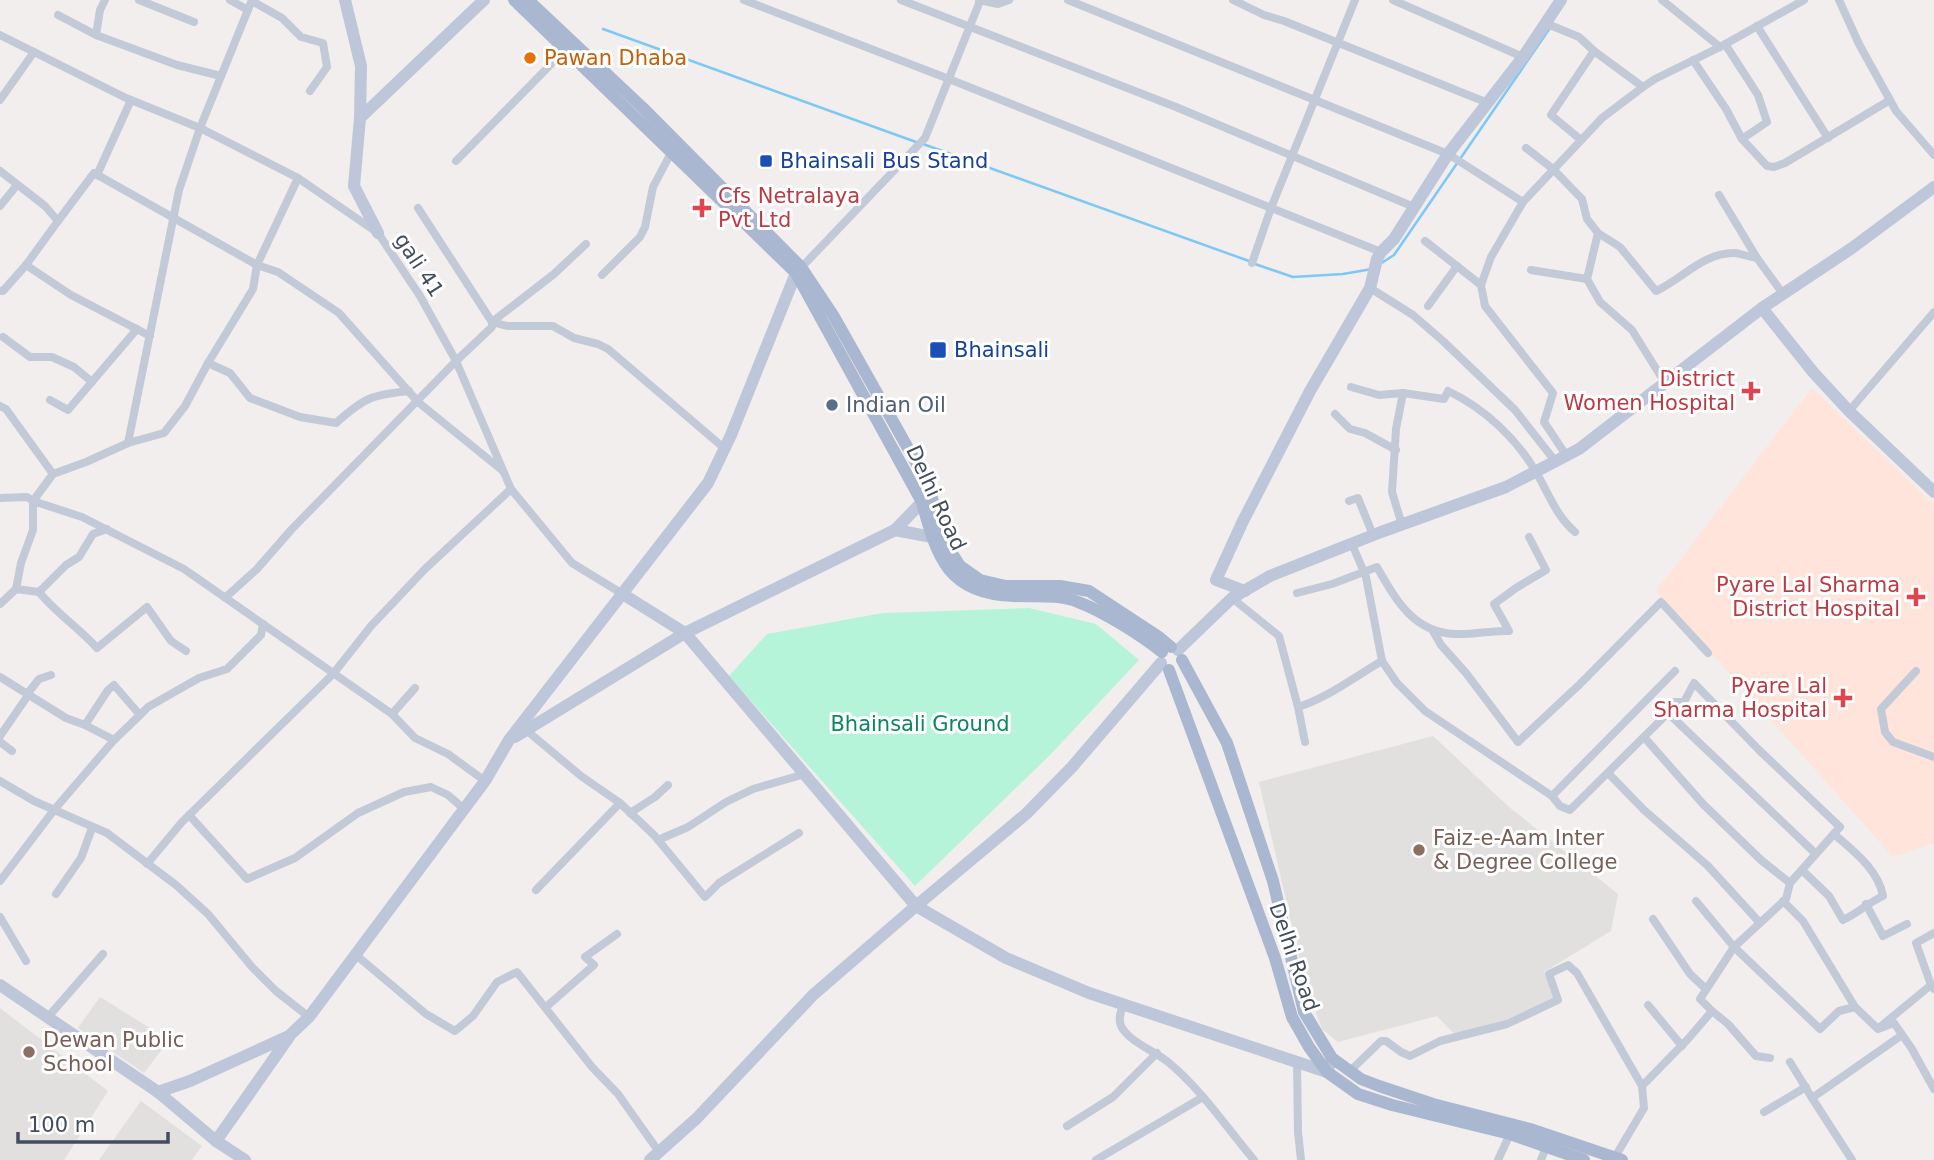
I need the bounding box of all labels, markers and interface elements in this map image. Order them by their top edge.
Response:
place label: Pawan Dhaba [544,46,687,70]
marker: Pawan Dhaba [522,50,538,66]
place label: Bhainsali Bus Stand [780,149,988,173]
marker: Bhainsali Bus Stand [758,153,774,169]
place label: Cfs Netralaya Pvt Ltd [718,184,860,232]
marker: Cfs Netralaya Pvt Ltd [692,198,712,218]
street label: gali 41 [390,229,448,301]
place label: Bhainsali [954,338,1049,362]
marker: Bhainsali [928,340,948,360]
place label: District Women Hospital [1564,367,1735,415]
marker: District Women Hospital [1741,381,1761,401]
place label: Indian Oil [846,393,946,417]
marker: Indian Oil [824,397,840,413]
street label: Delhi Road [901,442,971,554]
place label: Pyare Lal Sharma District Hospital [1716,573,1900,621]
marker: Pyare Lal Sharma District Hospital [1906,587,1926,607]
place label: Pyare Lal Sharma Hospital [1654,674,1827,722]
marker: Pyare Lal Sharma Hospital [1833,688,1853,708]
park label: Bhainsali Ground [830,712,1010,736]
place label: Faiz-e-Aam Inter & Degree College [1433,826,1618,874]
marker: Faiz-e-Aam Inter & Degree College [1411,842,1427,858]
street label: Delhi Road [1264,899,1324,1015]
place label: Dewan Public School [43,1028,184,1076]
marker: Dewan Public School [21,1044,37,1060]
scale bar [18,1100,168,1144]
text: 100 m [28,1113,95,1137]

